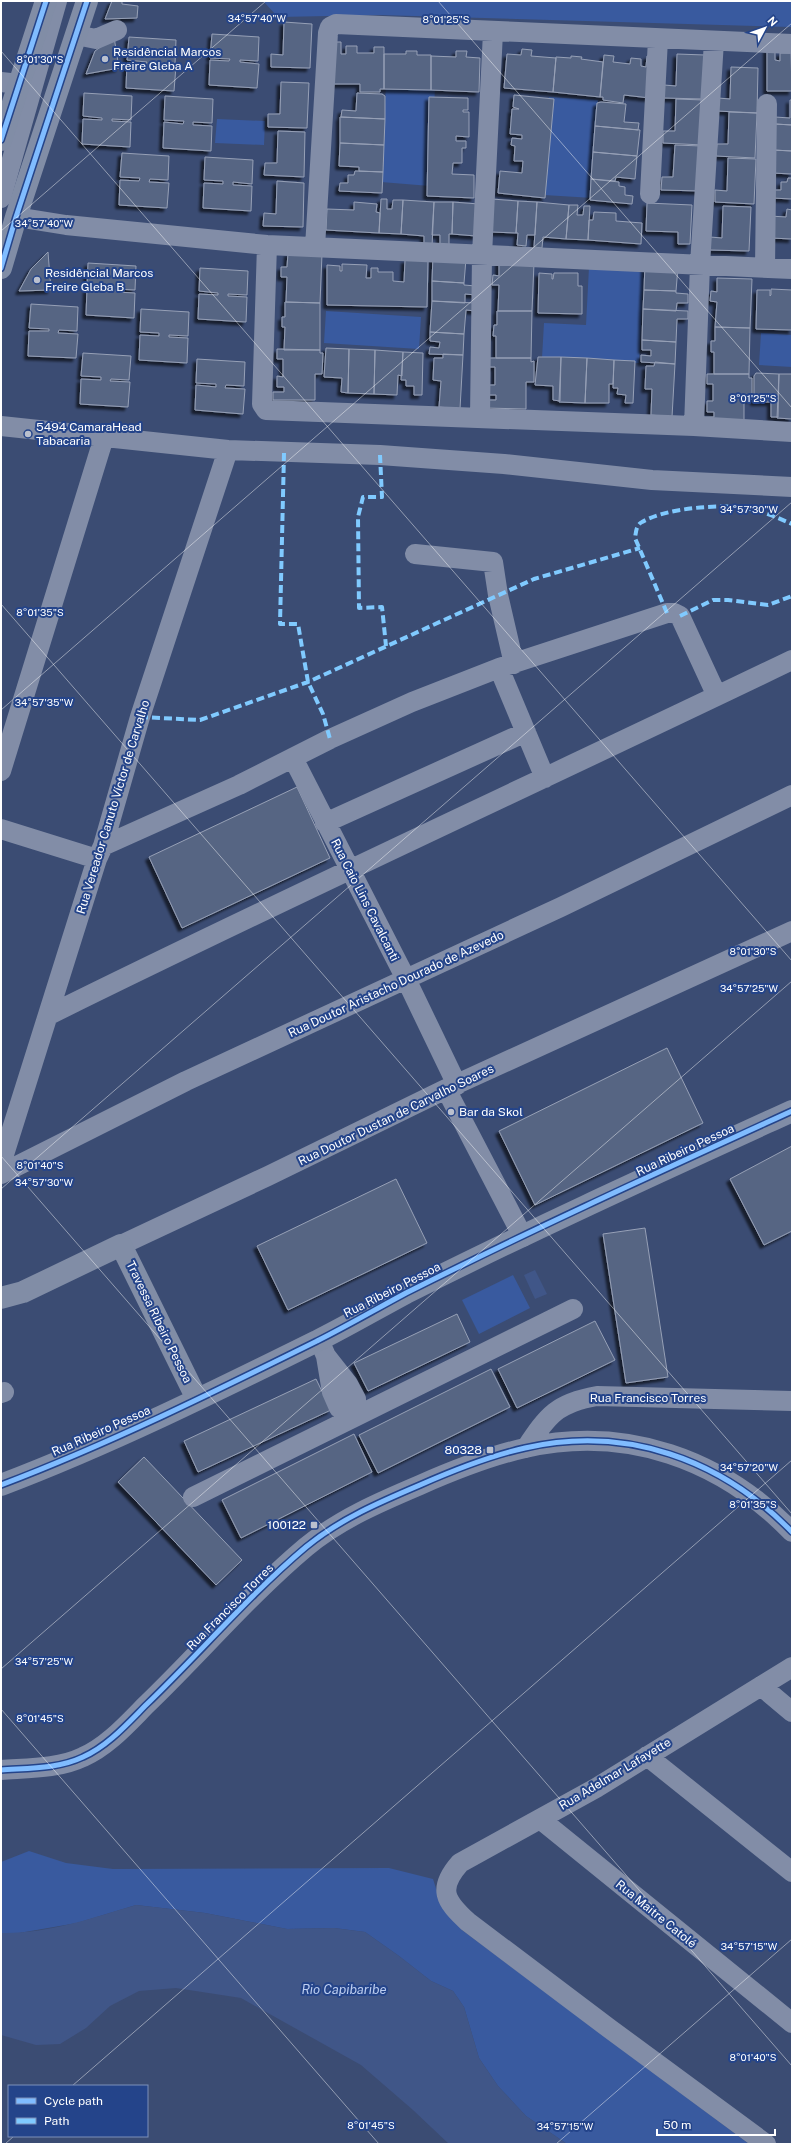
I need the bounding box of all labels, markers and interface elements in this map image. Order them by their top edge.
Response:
north arrow [745,8,785,48]
text: 34°57'40"W [228,12,287,24]
text: 8°01'25"S [422,13,470,25]
text: N [765,14,780,29]
place label: Residêncial Marcos Freire Gleba A [113,45,221,73]
text: 8°01'30"S [16,53,64,65]
marker: Residêncial Marcos Freire Gleba A [100,54,110,64]
text: 34°57'40"W [15,217,74,229]
place label: Residêncial Marcos Freire Gleba B [45,266,153,294]
marker: Residêncial Marcos Freire Gleba B [32,275,42,285]
text: 8°01'25"S [729,392,777,404]
place label: 5494 CamaraHead Tabacaria [36,420,142,448]
marker: 5494 CamaraHead Tabacaria [23,429,33,439]
text: 34°57'30"W [720,503,779,515]
text: 8°01'35"S [16,606,64,618]
text: 34°57'35"W [15,696,74,708]
street label: Rua Vereador Canuto Víctor de Carvalho [74,698,152,916]
street label: Rua Caio Lins Cavalcanti [328,836,402,964]
street label: Rua Doutor Aristacho Dourado de Azevedo [286,928,506,1040]
text: 8°01'30"S [729,945,777,957]
text: 34°57'25"W [720,982,779,994]
street label: Rua Doutor Dustan de Carvalho Soares [296,1061,496,1169]
place label: Bar da Skol [459,1105,523,1119]
marker: Bar da Skol [446,1107,456,1117]
street label: Rua Ribeiro Pessoa [634,1121,736,1179]
text: 8°01'40"S [16,1159,64,1171]
text: 34°57'30"W [15,1176,74,1188]
street label: Travessa Ribeiro Pessoa [123,1259,195,1385]
street label: Rua Ribeiro Pessoa [341,1260,443,1320]
street label: Rua Francisco Torres [590,1391,706,1405]
street label: Rua Ribeiro Pessoa [49,1403,153,1459]
place label: 80328 [445,1443,482,1457]
marker: 80328 [485,1445,495,1455]
text: 34°57'20"W [720,1461,778,1473]
text: 8°01'35"S [729,1498,777,1510]
place label: 100122 [267,1518,306,1532]
marker: 100122 [309,1520,319,1530]
street label: Rua Francisco Torres [184,1561,276,1653]
text: 34°57'25"W [15,1655,74,1667]
text: 8°01'45"S [16,1712,64,1724]
street label: Rua Adelmar Lafayette [557,1735,673,1813]
street label: Rua Maitre Catolé [613,1877,699,1951]
text: 34°57'15"W [721,1940,778,1952]
water label: Rio Capibaribe [301,1982,387,1997]
text: 8°01'40"S [729,2051,777,2063]
legend [8,2085,148,2137]
text: Cycle path [44,2094,103,2108]
scale bar [657,2111,775,2137]
text: Path [44,2114,70,2128]
text: 50 m [663,2118,691,2132]
text: 8°01'45"S [347,2119,395,2131]
text: 34°57'15"W [537,2120,594,2132]

